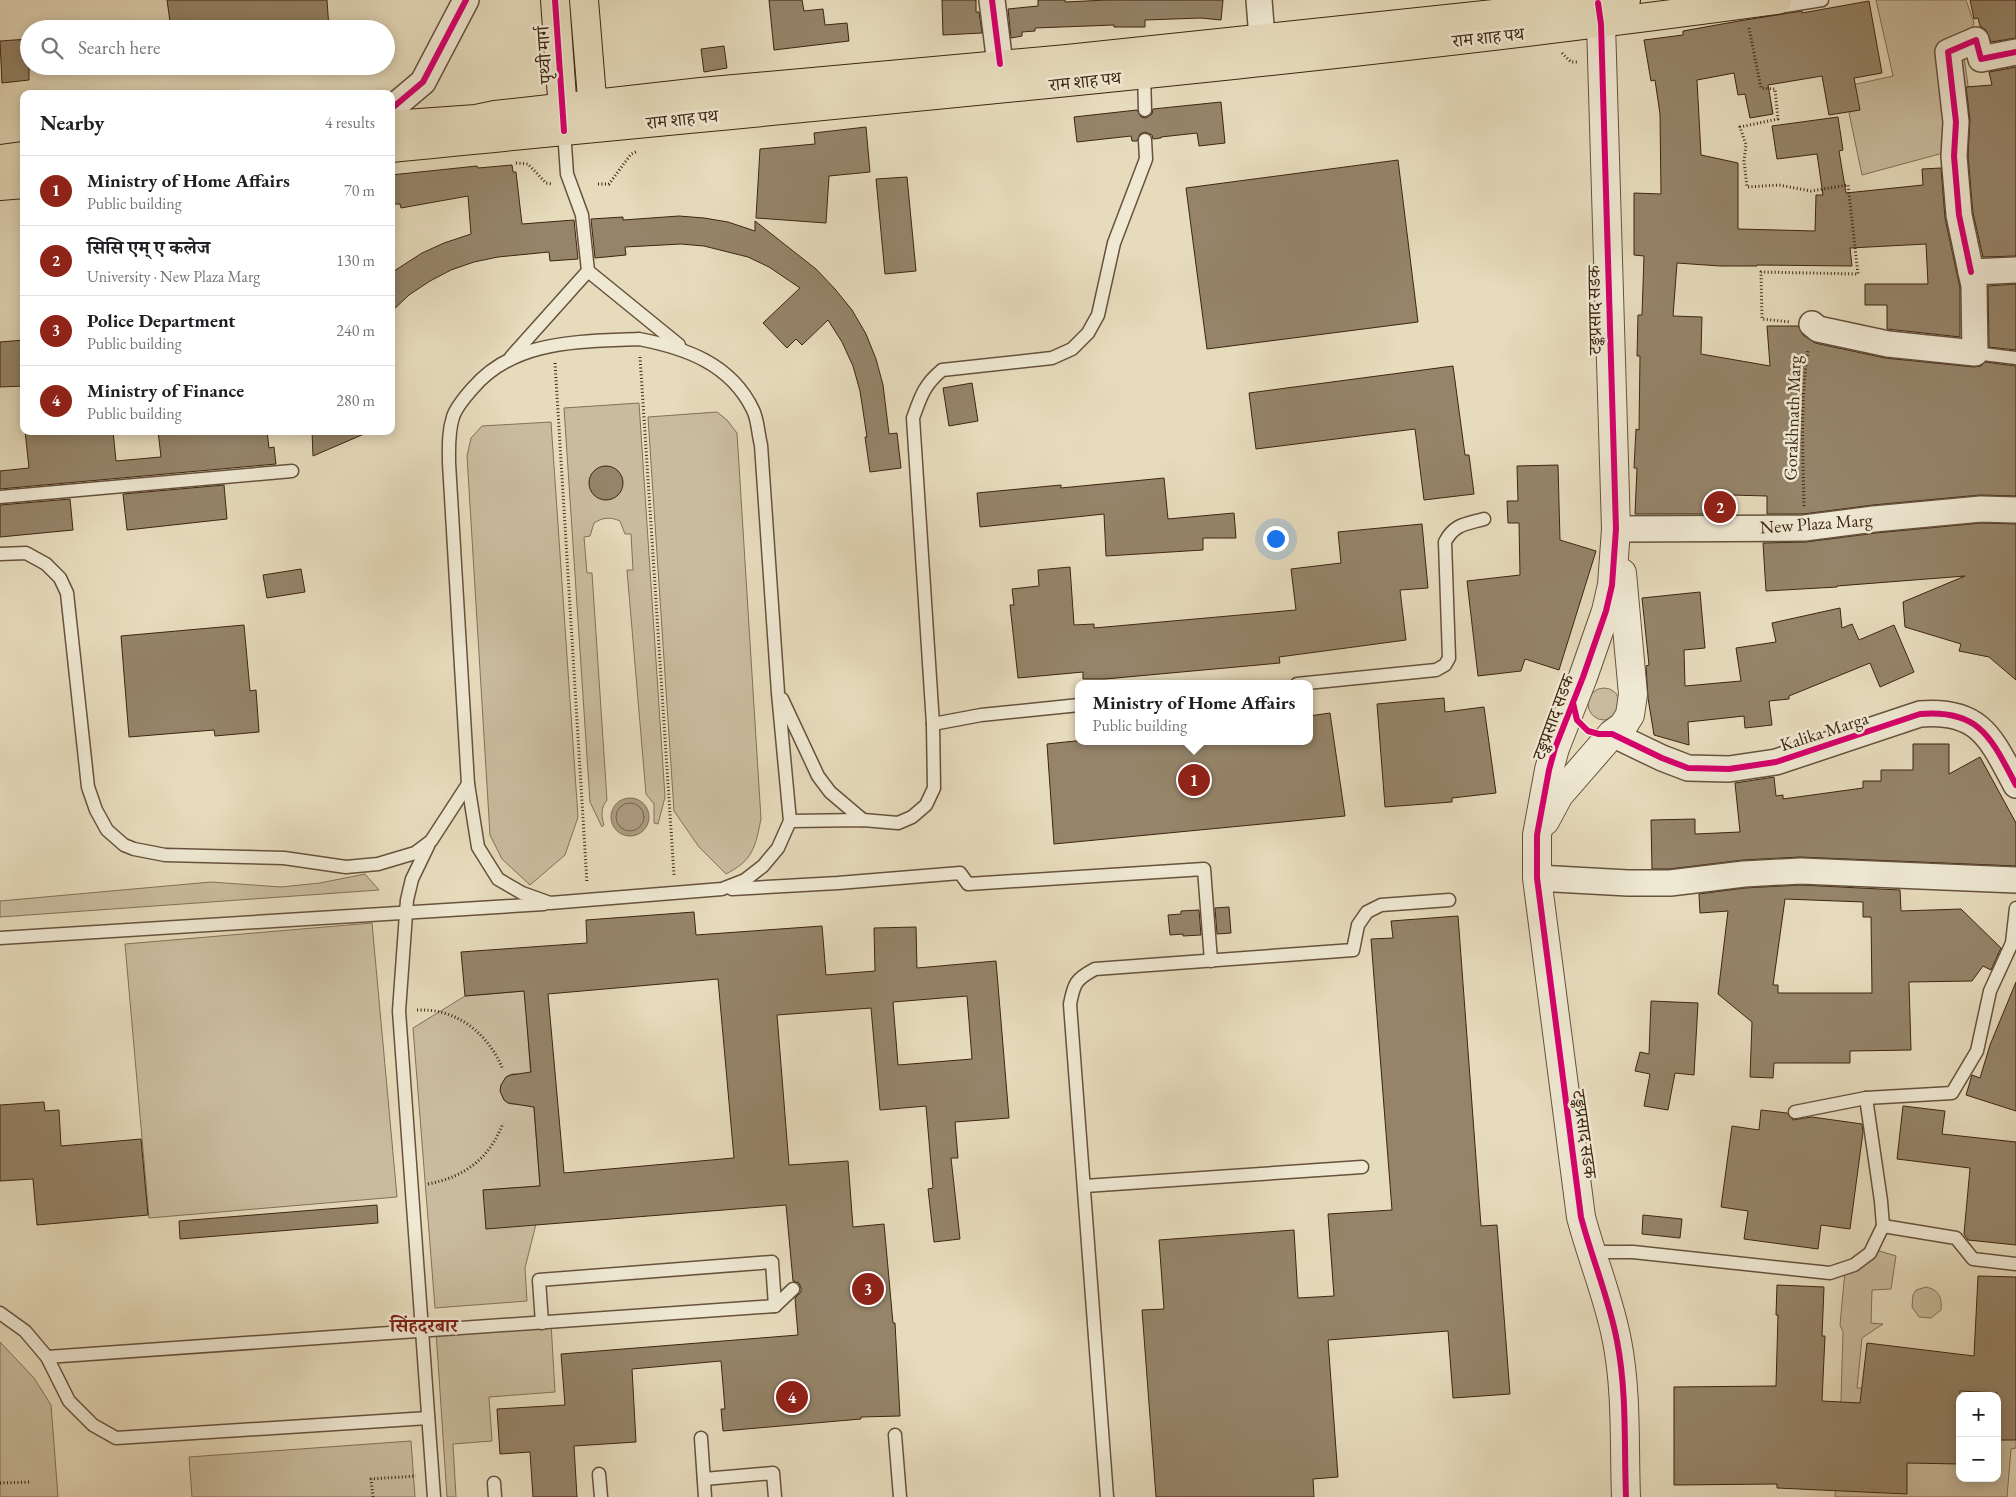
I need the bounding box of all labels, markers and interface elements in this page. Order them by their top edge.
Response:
search box [20,20,395,75]
street label: राम शाह पथ [1450,22,1527,52]
street label: पृथ्वी मार्ग [530,24,559,86]
icon: search [38,34,66,62]
text: Search here [78,35,160,60]
street label: राम शाह पथ [1047,66,1124,96]
street label: राम शाह पथ [644,104,721,134]
text: Nearby [40,109,104,136]
text: 4 results [325,112,375,133]
text: Ministry of Home Affairs [87,168,290,193]
text: 1 [52,180,60,201]
text: 70 m [344,180,375,201]
text: Public building [87,193,182,214]
text: सिसि एम् ए कलेज [87,235,210,260]
text: 2 [52,250,60,271]
text: 130 m [336,250,375,271]
street label: टङ्कप्रसाद सडक [1582,264,1606,356]
text: University · New Plaza Marg [87,266,260,287]
text: Police Department [87,308,235,333]
text: 3 [52,320,60,341]
text: 240 m [336,320,375,341]
text: Public building [87,333,182,354]
street label: Gorakhnath Marg [1778,355,1806,481]
text: Ministry of Finance [87,378,244,403]
text: 4 [52,390,60,411]
text: 280 m [336,390,375,411]
text: Public building [87,403,182,424]
pin: 2 [1704,488,1736,526]
street label: New Plaza Marg [1759,508,1873,538]
your location [1263,526,1289,552]
street label: टङ्कप्रसाद सडक [1527,670,1580,764]
popup [1075,680,1313,745]
text: Ministry of Home Affairs [1093,690,1295,715]
street label: Kalika Marga [1777,706,1872,756]
text: Public building [1093,715,1187,736]
pin: 1 [1178,761,1210,799]
street label: टङ्कप्रसाद सडक [1567,1087,1603,1181]
pin: 3 [852,1270,884,1308]
district label: सिंहदरबार [388,1313,459,1338]
pin: 4 [776,1378,808,1416]
map controls [1956,1392,2001,1482]
button: + [1956,1392,2001,1437]
button: − [1956,1437,2001,1482]

